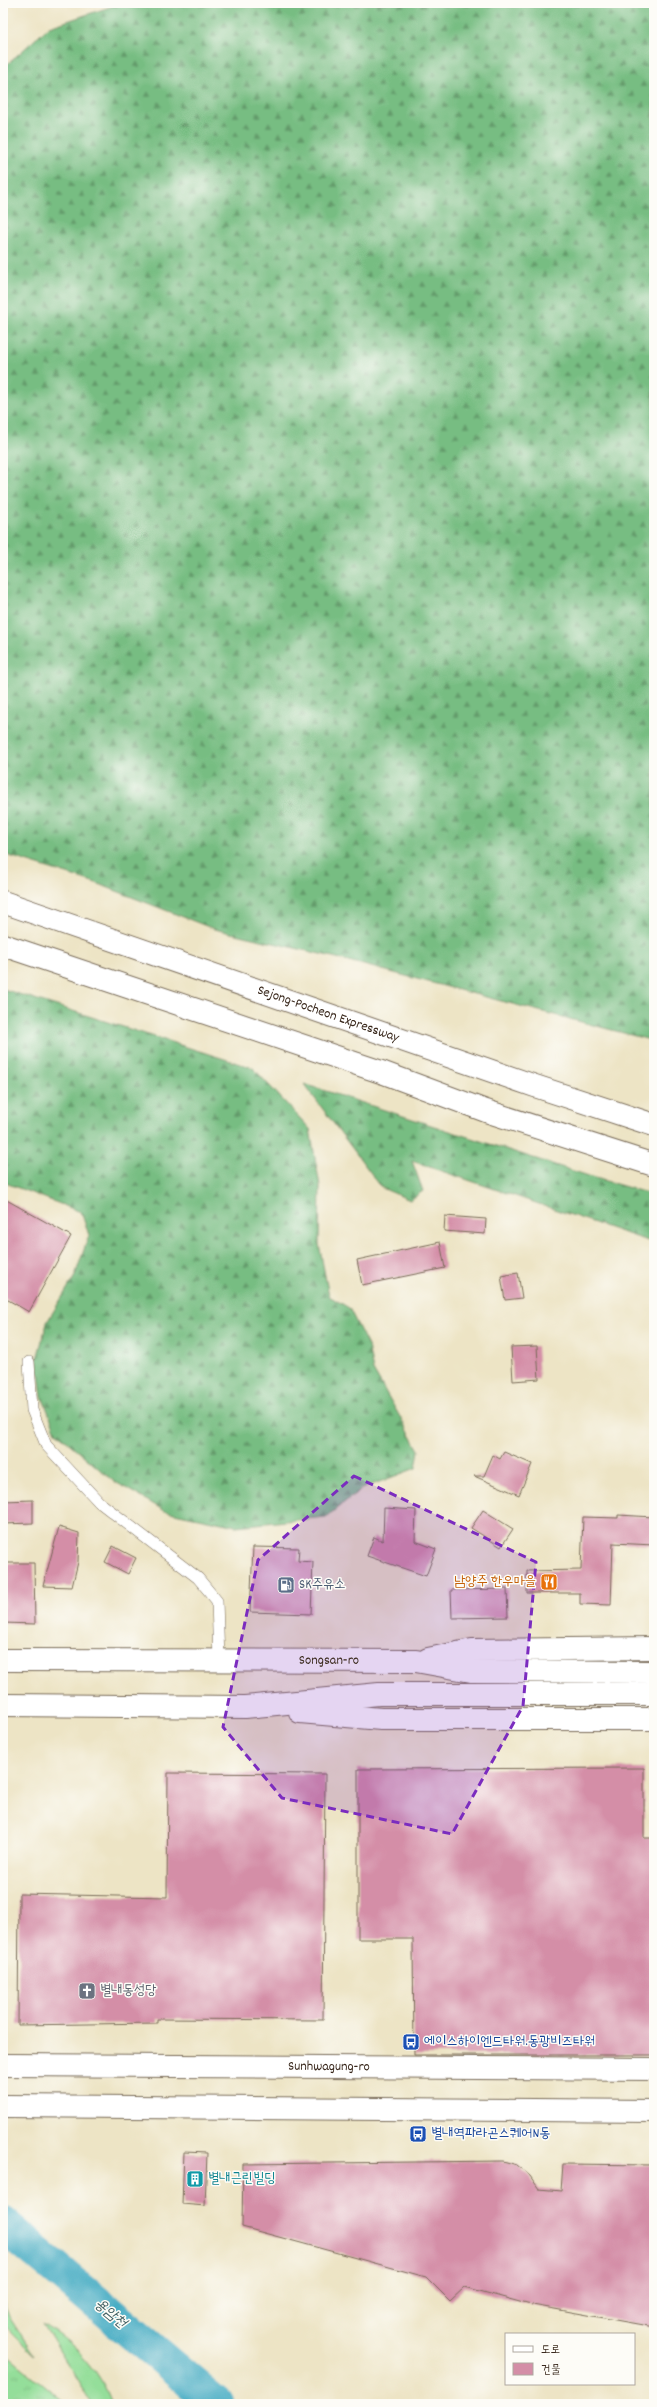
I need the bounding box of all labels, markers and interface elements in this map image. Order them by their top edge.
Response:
street label: Sejong-Pocheon Expressway [254,981,402,1048]
place label: 남양주 한우마을 [454,1572,536,1592]
restaurant icon: 남양주 한우마을 [539,1572,559,1592]
fuel station icon: SK주유소 [276,1575,296,1595]
place label: SK주유소 [299,1575,345,1595]
street label: Songsan-ro [299,1651,359,1671]
church icon: 별내동성당 [77,1981,97,2001]
place label: 별내동성당 [100,1981,157,2001]
bus stop icon: 에이스하이엔드타워.동광비즈타워 [401,2032,421,2052]
place label: 에이스하이엔드타워.동광비즈타워 [424,2032,595,2052]
street label: Sunhwagung-ro [288,2057,370,2077]
bus stop icon: 별내역파라곤스퀘어N동 [408,2124,428,2144]
place label: 별내역파라곤스퀘어N동 [431,2124,551,2144]
building icon: 별내근린빌딩 [185,2169,205,2189]
place label: 별내근린빌딩 [208,2169,276,2189]
water label: 용암천 [89,2294,132,2335]
legend [505,2333,635,2385]
text: 도로 [541,2342,560,2359]
text: 건물 [541,2362,561,2379]

